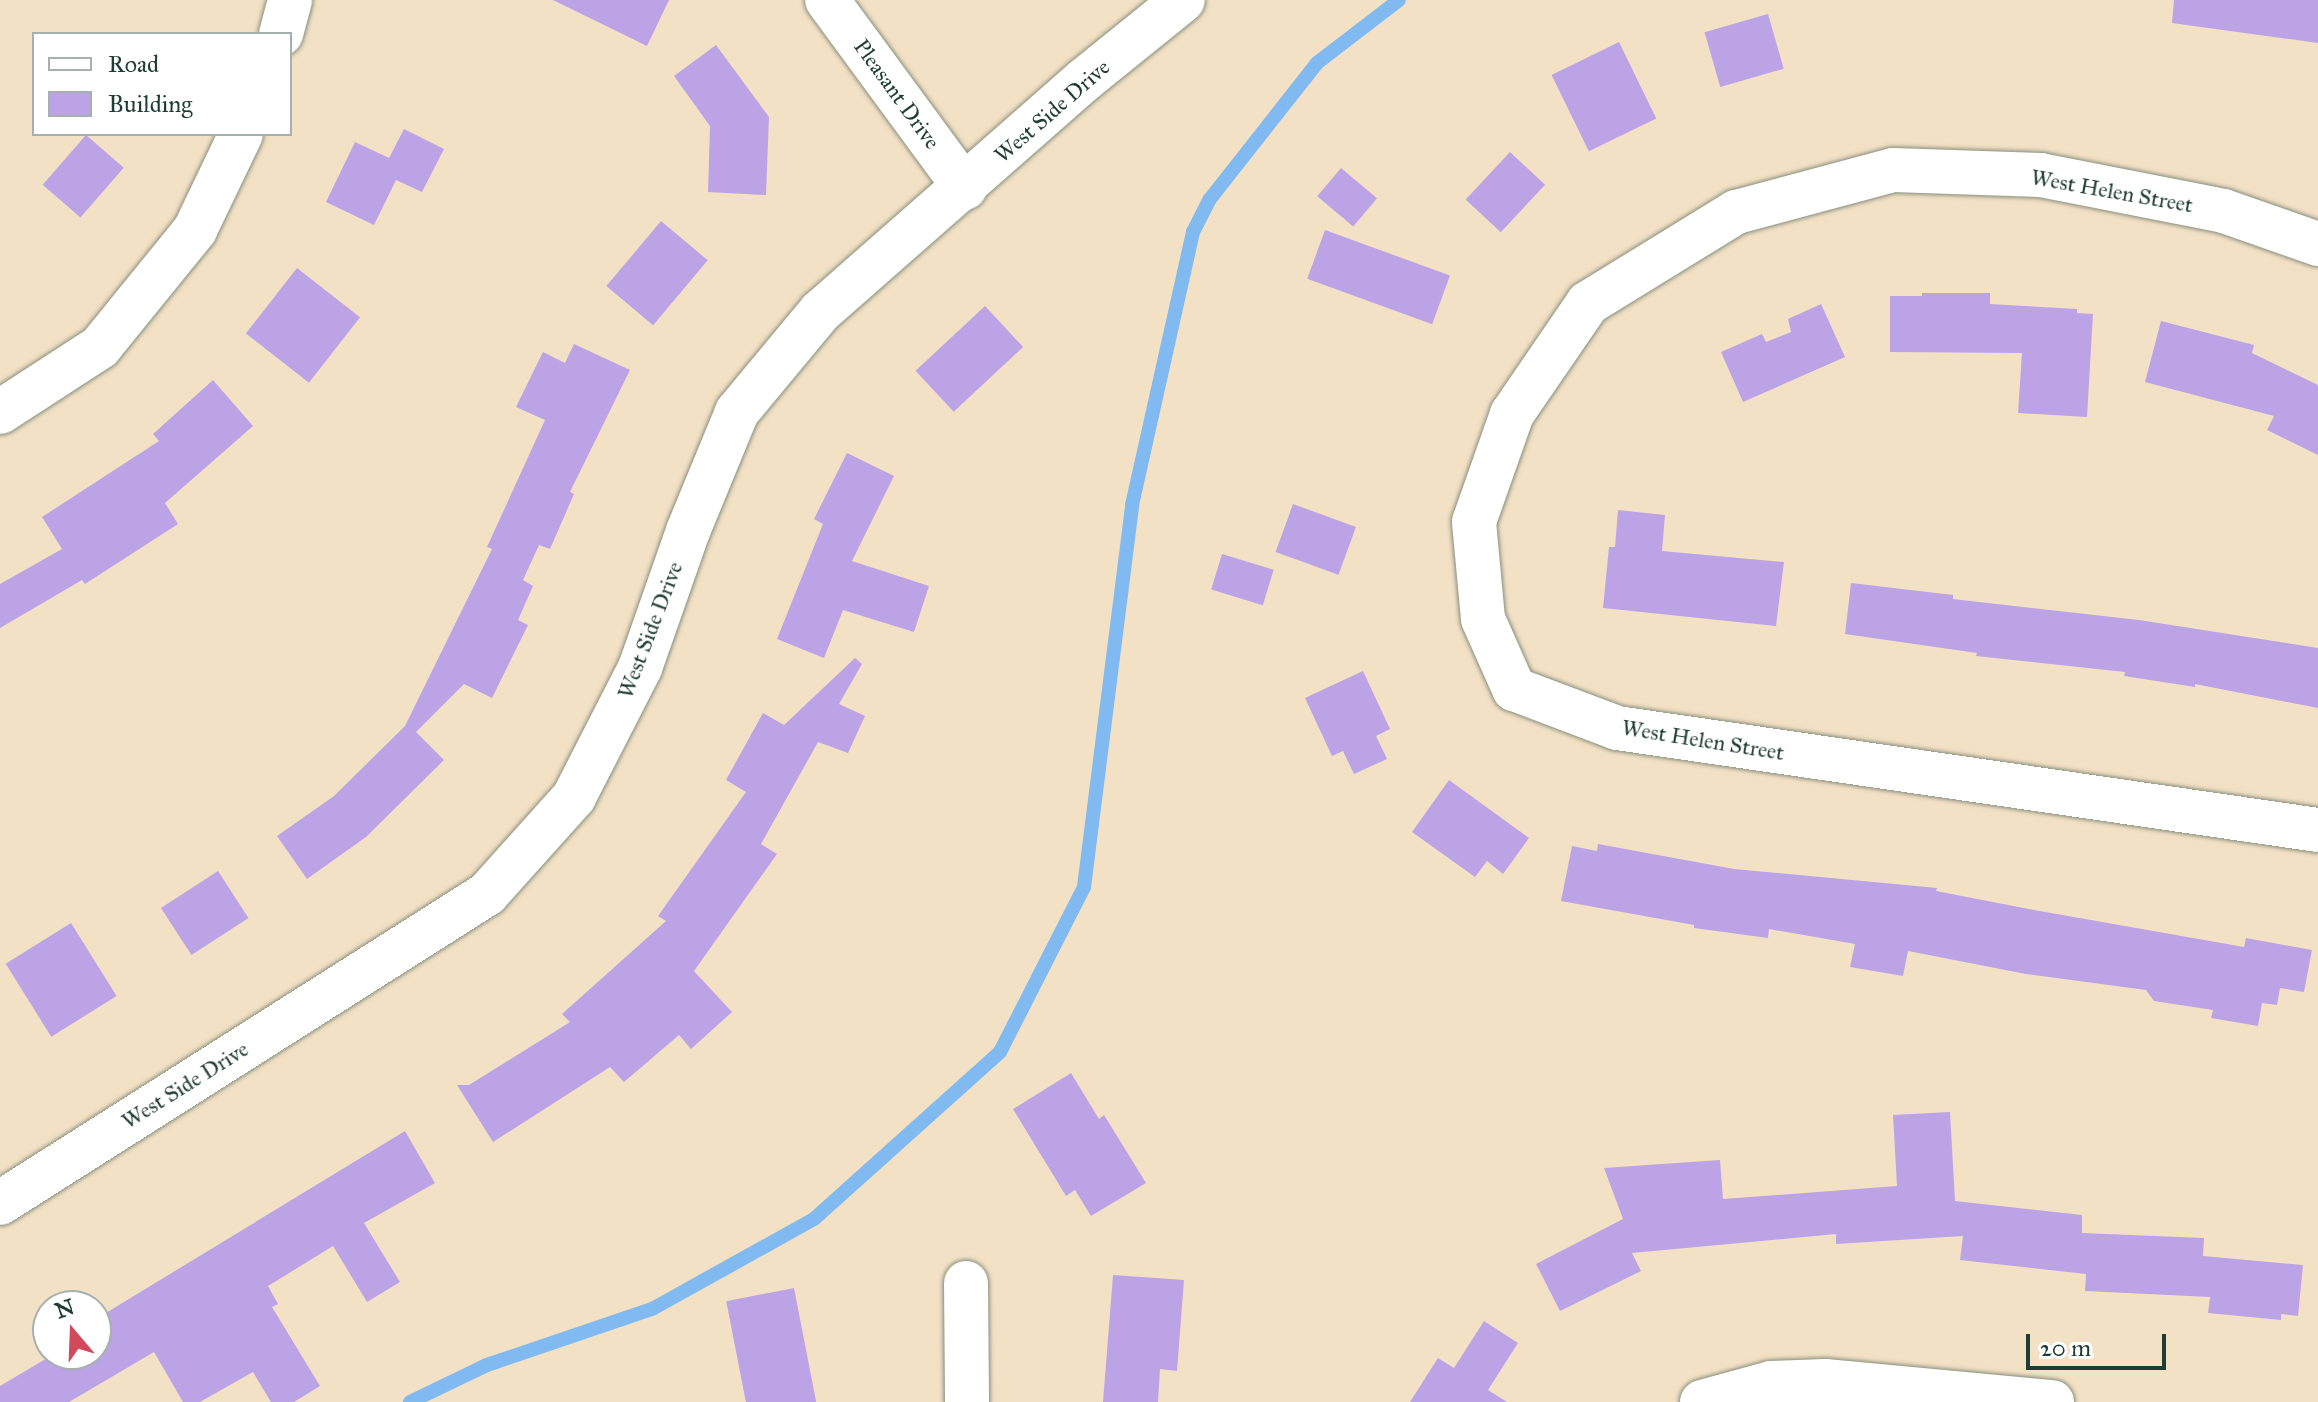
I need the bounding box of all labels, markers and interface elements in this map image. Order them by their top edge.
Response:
legend [32,32,292,136]
street label: Pleasant Drive [848,34,946,154]
text: Road [108,49,159,79]
street label: West Side Drive [989,54,1115,168]
text: Building [108,89,193,119]
street label: West Helen Street [2029,164,2195,218]
street label: West Side Drive [612,558,688,702]
street label: West Helen Street [1620,714,1786,766]
street label: West Side Drive [117,1036,253,1134]
north arrow [32,1290,112,1370]
text: N [51,1293,78,1325]
scale bar [2030,1318,2170,1368]
text: 20 m [2040,1333,2091,1363]

